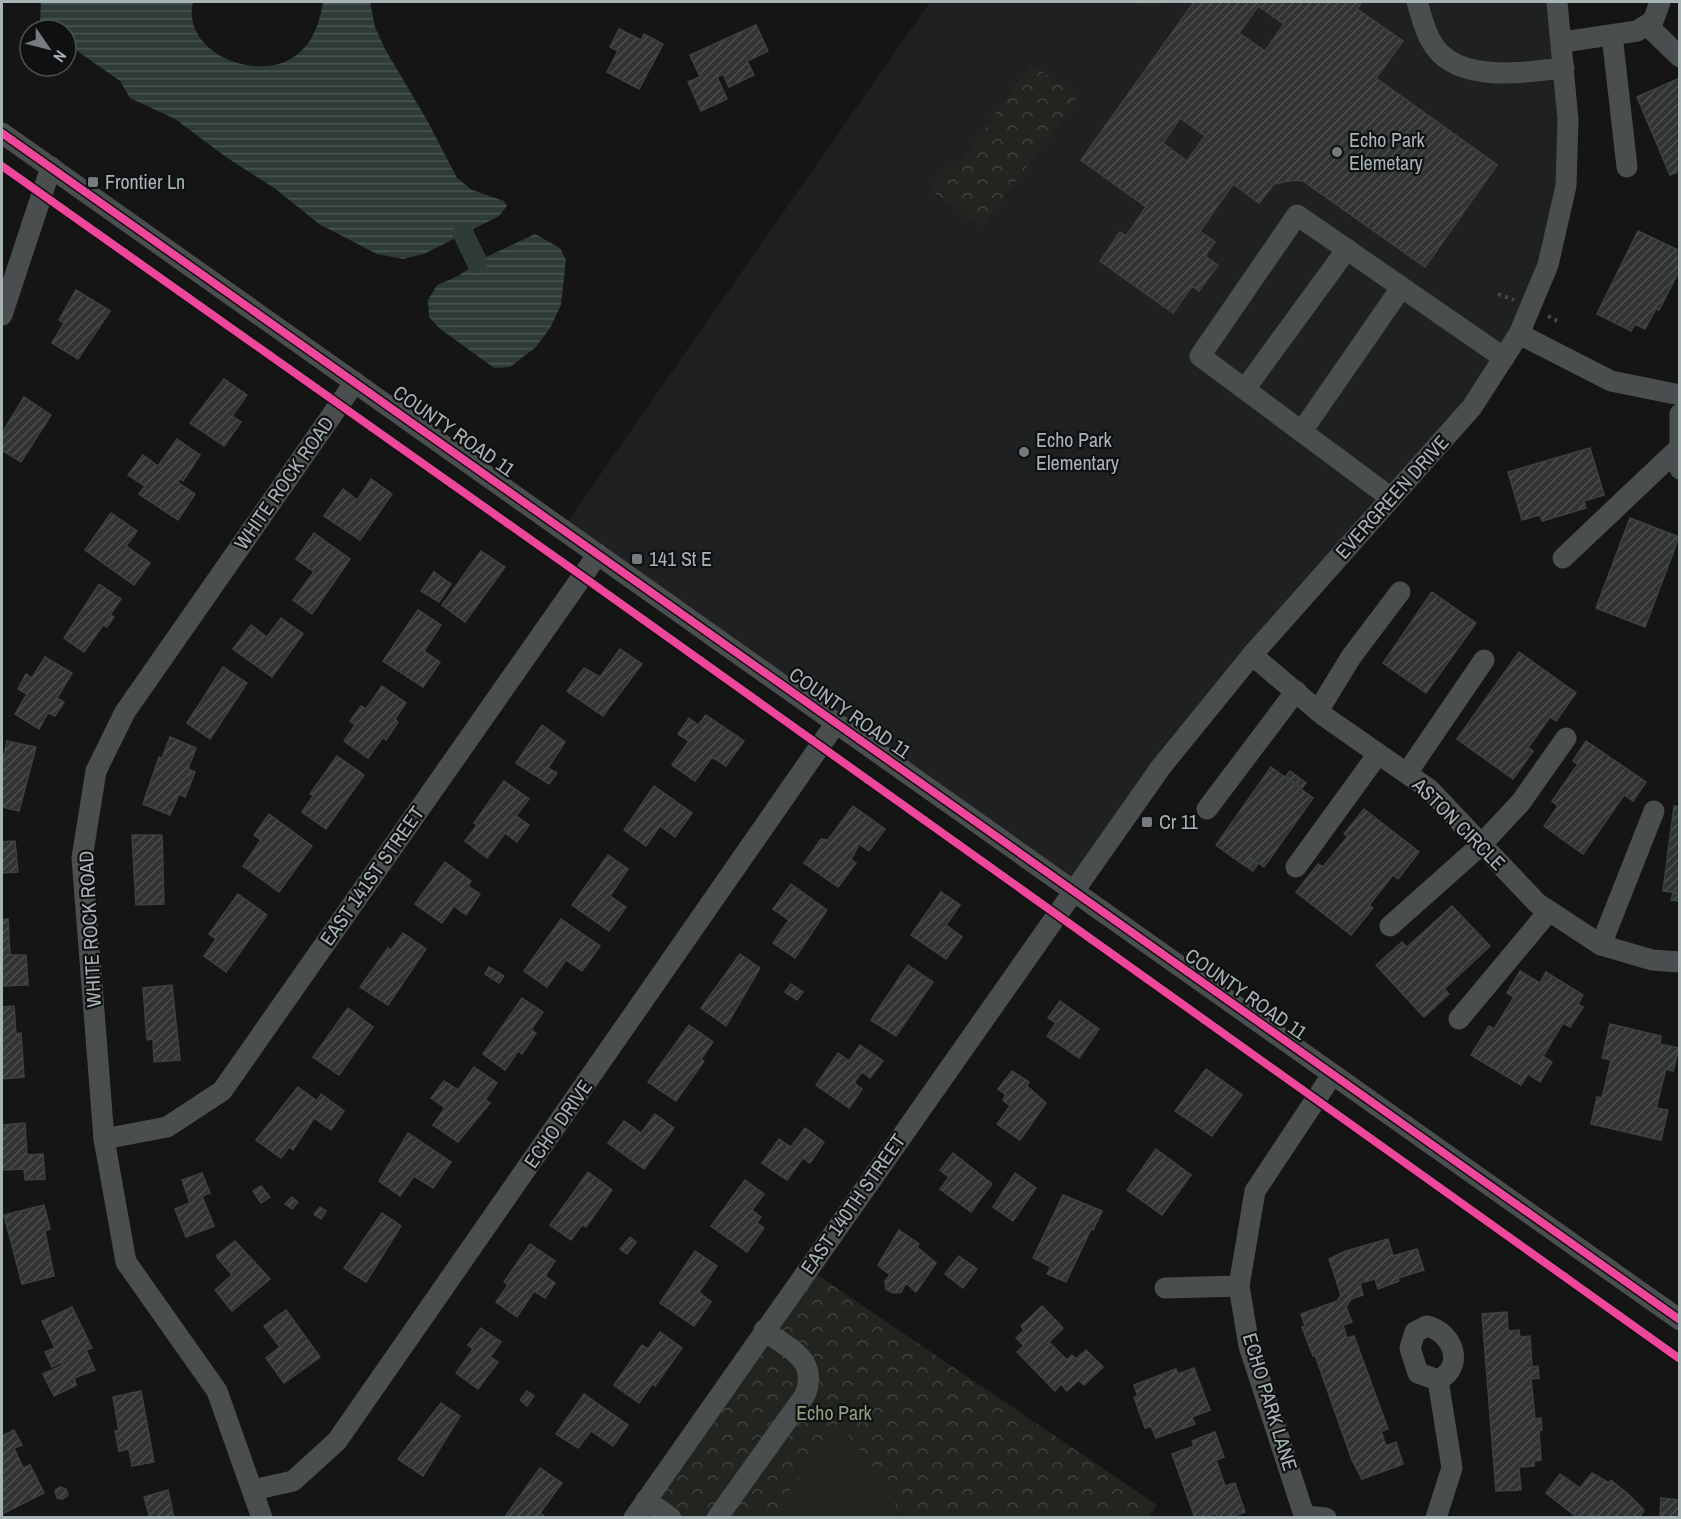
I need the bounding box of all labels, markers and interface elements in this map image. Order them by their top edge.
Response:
north arrow [18,18,78,78]
text: N [49,46,72,67]
place label: Echo Park Elemetary [1349,126,1425,176]
marker: Echo Park Elemetary [1330,145,1344,159]
place label: Frontier Ln [105,168,185,195]
marker: Frontier Ln [86,175,100,189]
street label: COUNTY ROAD 11 [388,379,520,483]
street label: WHITE ROCK ROAD [228,411,340,555]
place label: Echo Park Elementary [1036,426,1120,476]
street label: EVERGREEN DRIVE [1329,429,1454,564]
marker: Echo Park Elementary [1017,445,1031,459]
place label: 141 St E [649,545,712,572]
marker: 141 St E [630,552,644,566]
street label: COUNTY ROAD 11 [784,661,916,765]
street label: ASTON CIRCLE [1406,771,1512,876]
street label: EAST 141ST STREET [313,801,430,951]
place label: Cr 11 [1159,808,1198,835]
marker: Cr 11 [1140,815,1154,829]
street label: WHITE ROCK ROAD [72,850,107,1008]
street label: COUNTY ROAD 11 [1180,942,1312,1046]
street label: ECHO DRIVE [517,1074,598,1173]
street label: EAST 140TH STREET [794,1128,911,1279]
street label: ECHO PARK LANE [1237,1330,1304,1474]
park label: Echo Park [796,1399,873,1426]

